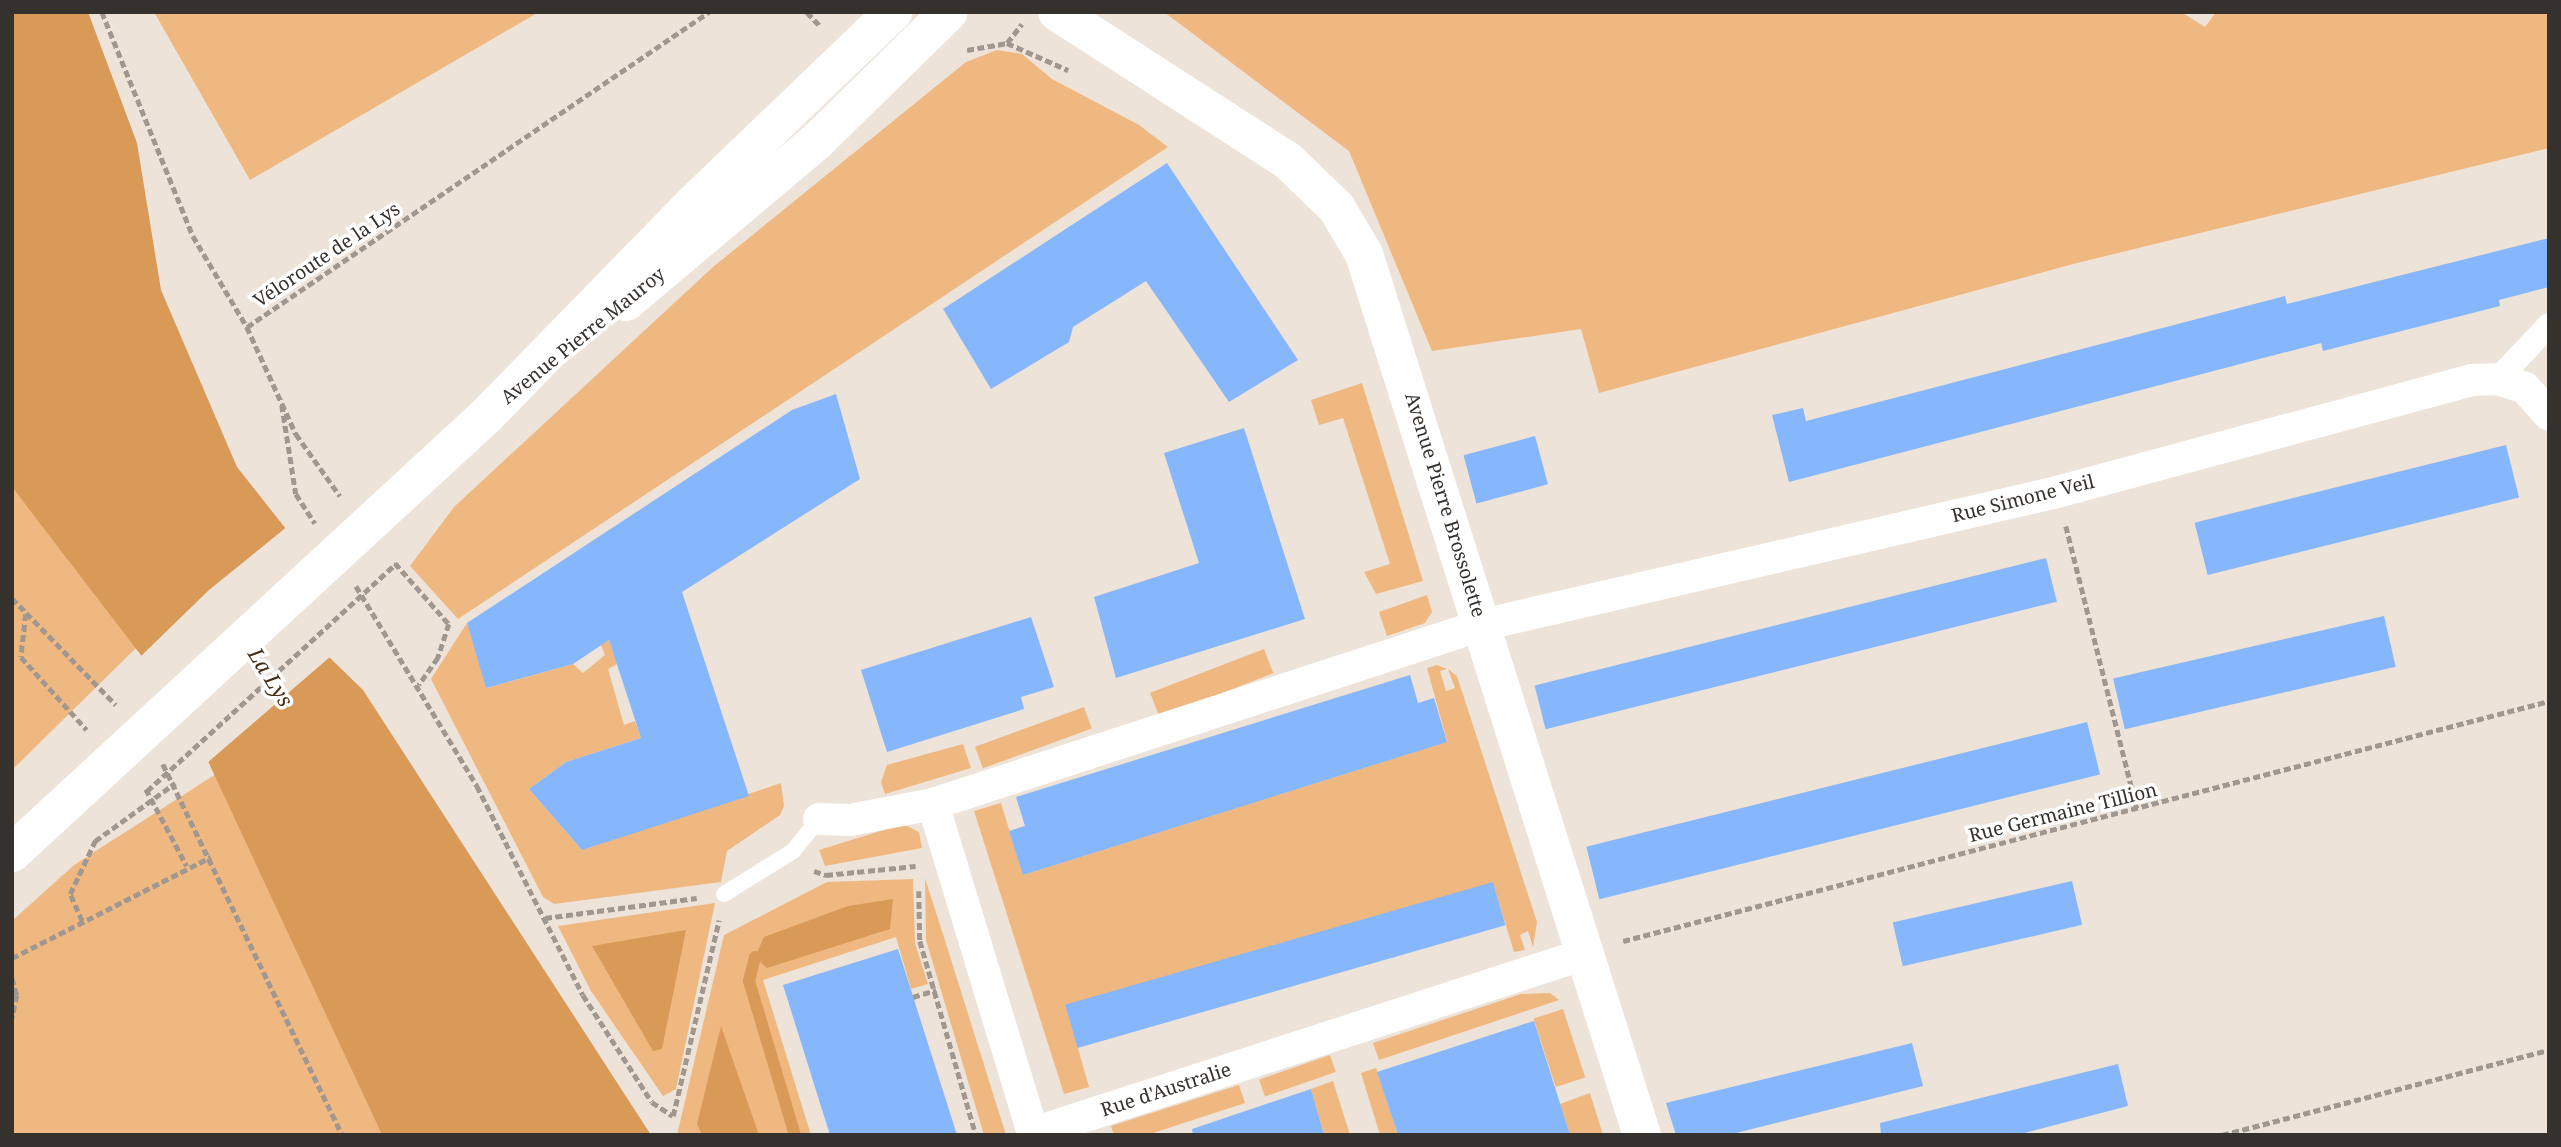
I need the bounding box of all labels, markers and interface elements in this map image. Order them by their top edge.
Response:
street label: Véloroute de la Lys [250,198,404,312]
street label: Avenue Pierre Mauroy [496,263,670,409]
street label: Avenue Pierre Brossolette [1400,390,1490,620]
street label: Rue Simone Veil [1949,470,2097,528]
water label: La Lys [243,643,299,711]
street label: Rue Germaine Tillion [1967,779,2159,847]
street label: Rue d'Australie [1098,1058,1234,1122]

